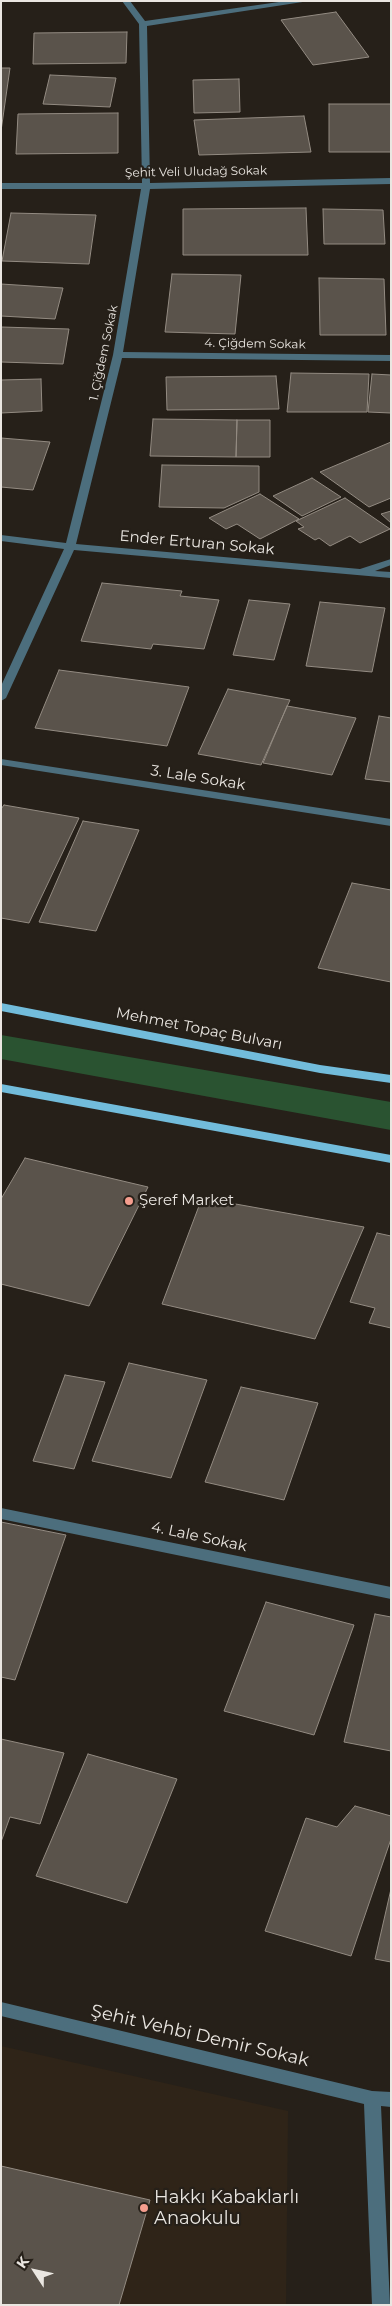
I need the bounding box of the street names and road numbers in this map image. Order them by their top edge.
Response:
street label: Şehit Veli Uludağ Sokak [125,164,267,180]
street label: 1. Çiğdem Sokak [87,304,121,402]
street label: 4. Çiğdem Sokak [204,336,306,352]
street label: Ender Erturan Sokak [119,527,275,559]
street label: 3. Lale Sokak [149,762,247,794]
street label: Mehmet Topaç Bulvarı [114,1004,284,1054]
street label: 4. Lale Sokak [150,1518,248,1556]
street label: Şehit Vehbi Demir Sokak [89,2000,311,2072]

